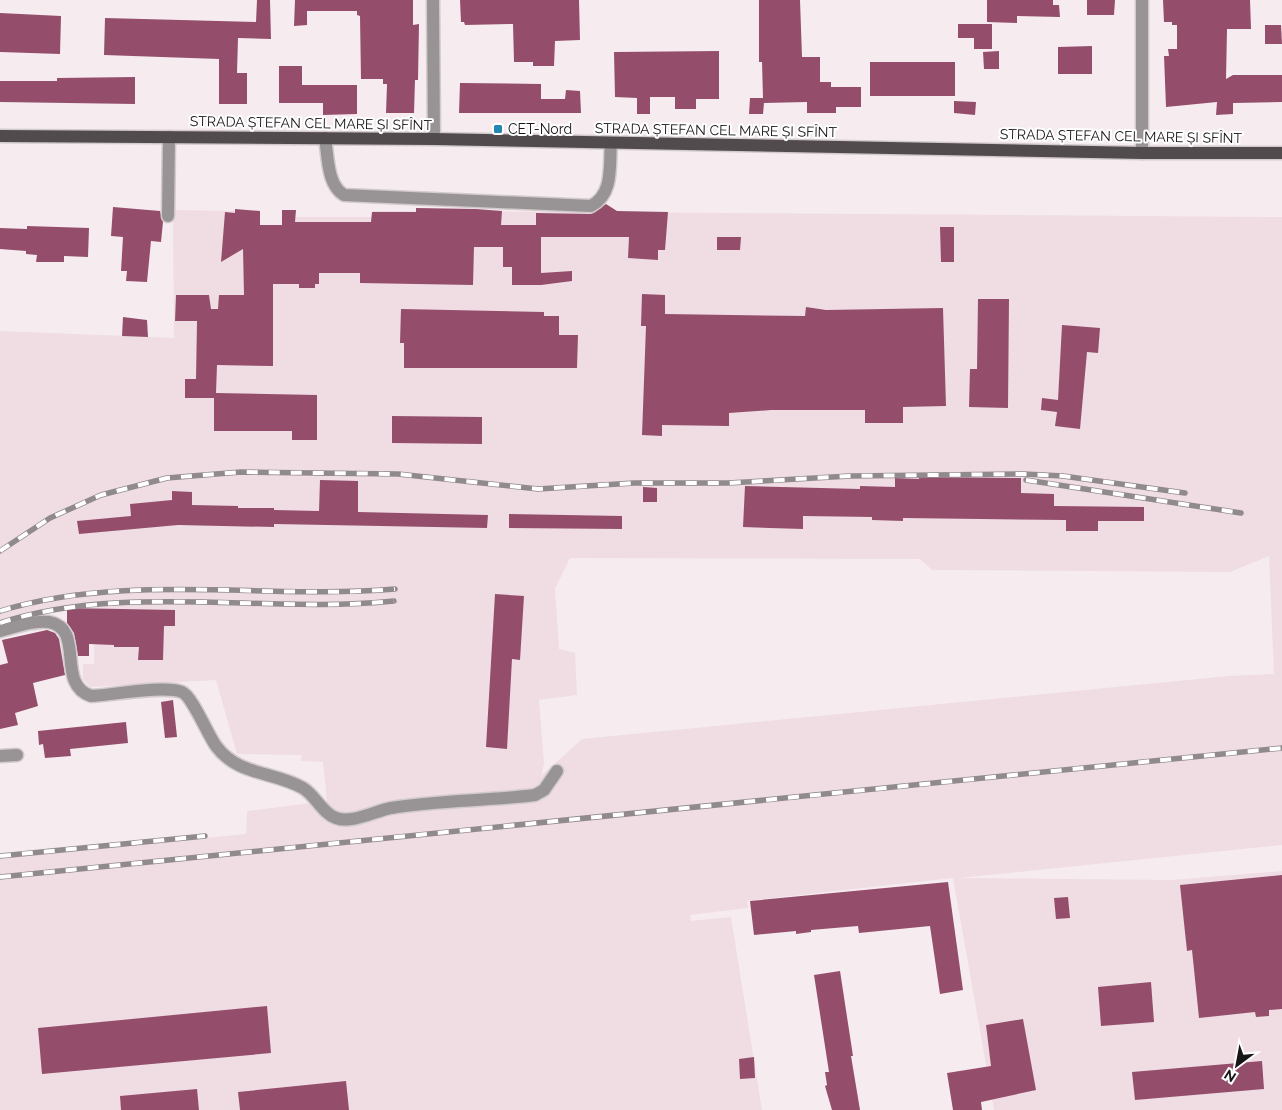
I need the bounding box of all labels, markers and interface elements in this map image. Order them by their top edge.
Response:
street label: STRADA ȘTEFAN CEL MARE ȘI SFÎNT [190,112,433,133]
street label: STRADA ȘTEFAN CEL MARE ȘI SFÎNT [595,119,838,140]
place label: CET-Nord [508,121,572,137]
marker: CET-Nord [492,123,504,135]
street label: STRADA ȘTEFAN CEL MARE ȘI SFÎNT [1000,125,1243,146]
north arrow [1212,1040,1262,1090]
text: N [1221,1066,1239,1086]

